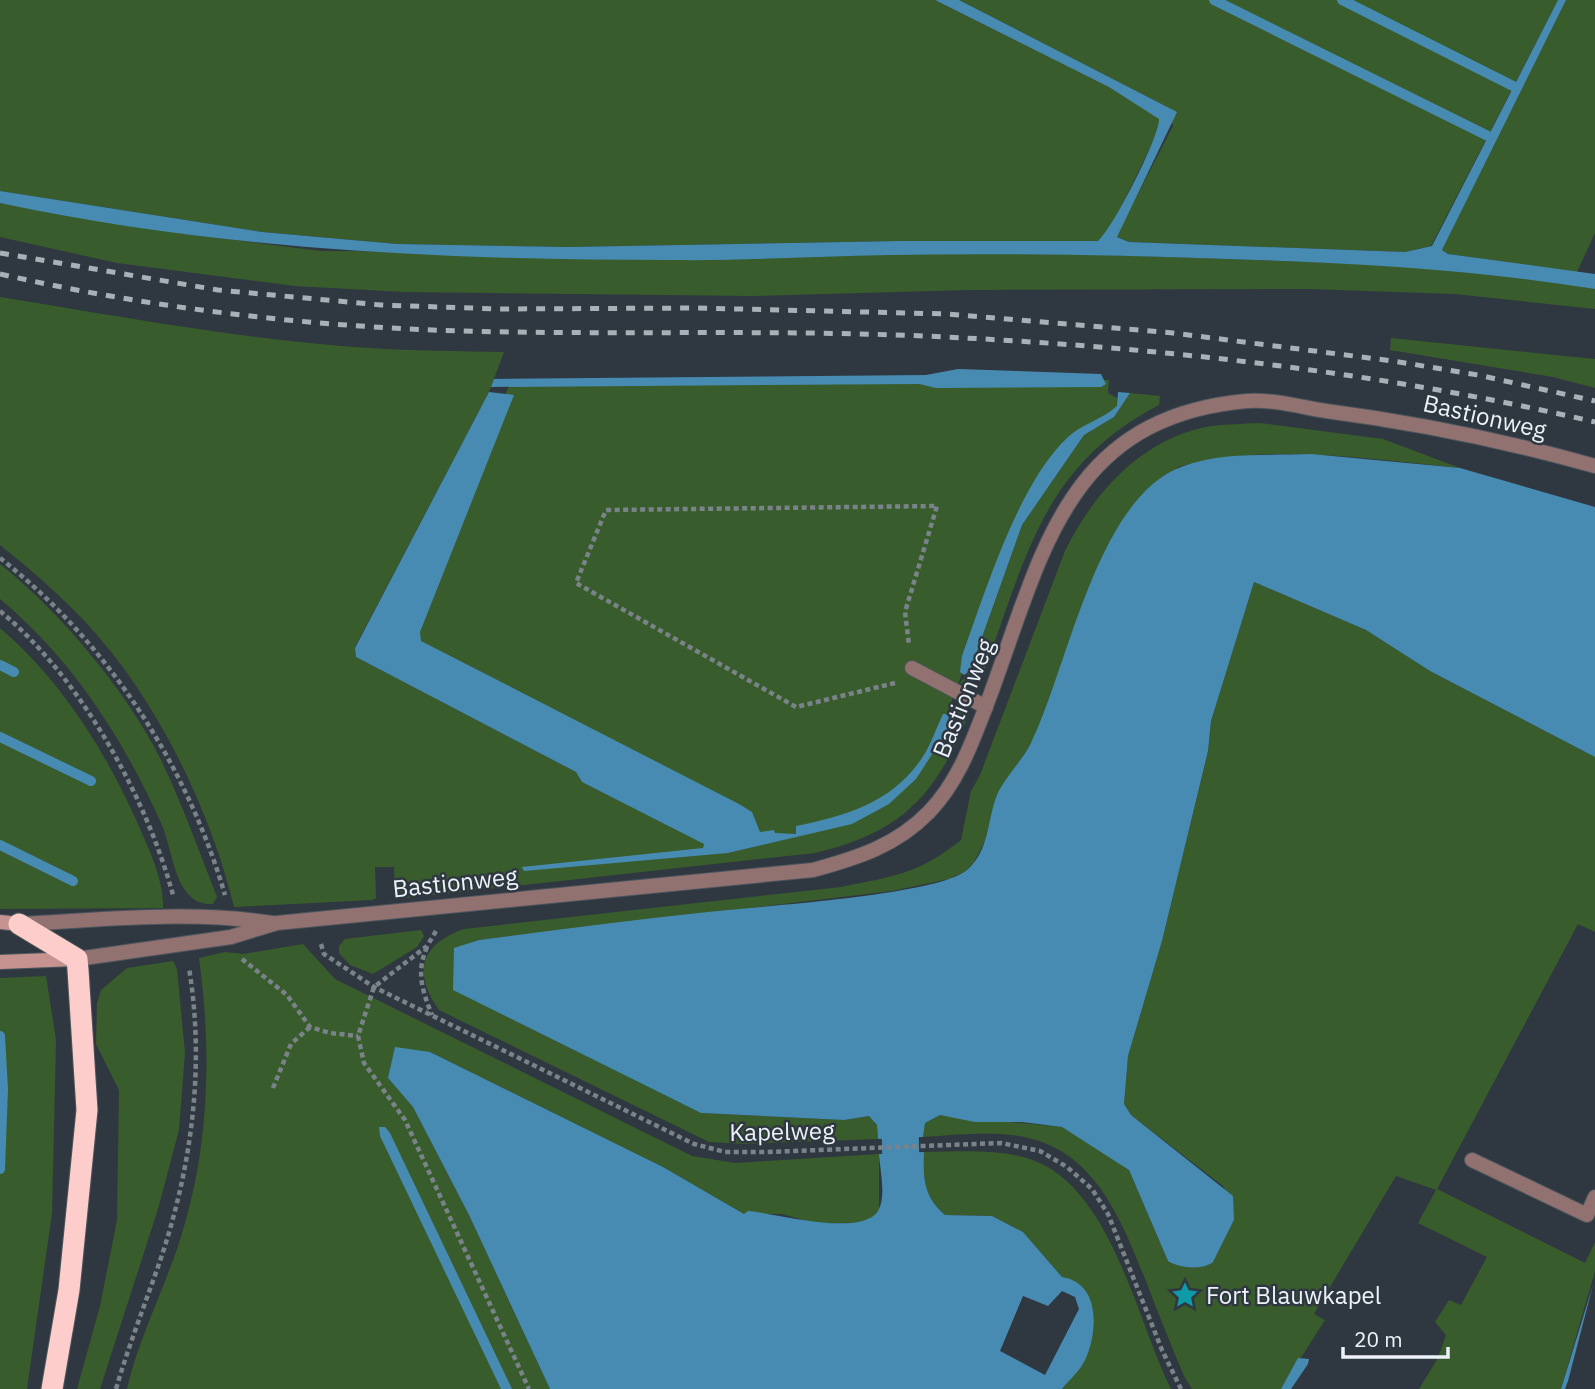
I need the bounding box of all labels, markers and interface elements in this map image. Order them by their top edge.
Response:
street label: Bastionweg [1420,386,1550,446]
street label: Bastionweg [925,634,1001,762]
street label: Bastionweg [391,859,519,904]
street label: Kapelweg [729,1114,835,1148]
place label: Fort Blauwkapel [1206,1279,1381,1311]
place icon: Fort Blauwkapel [1170,1280,1200,1310]
scale bar [1343,1316,1448,1360]
text: 20 m [1354,1325,1403,1353]

